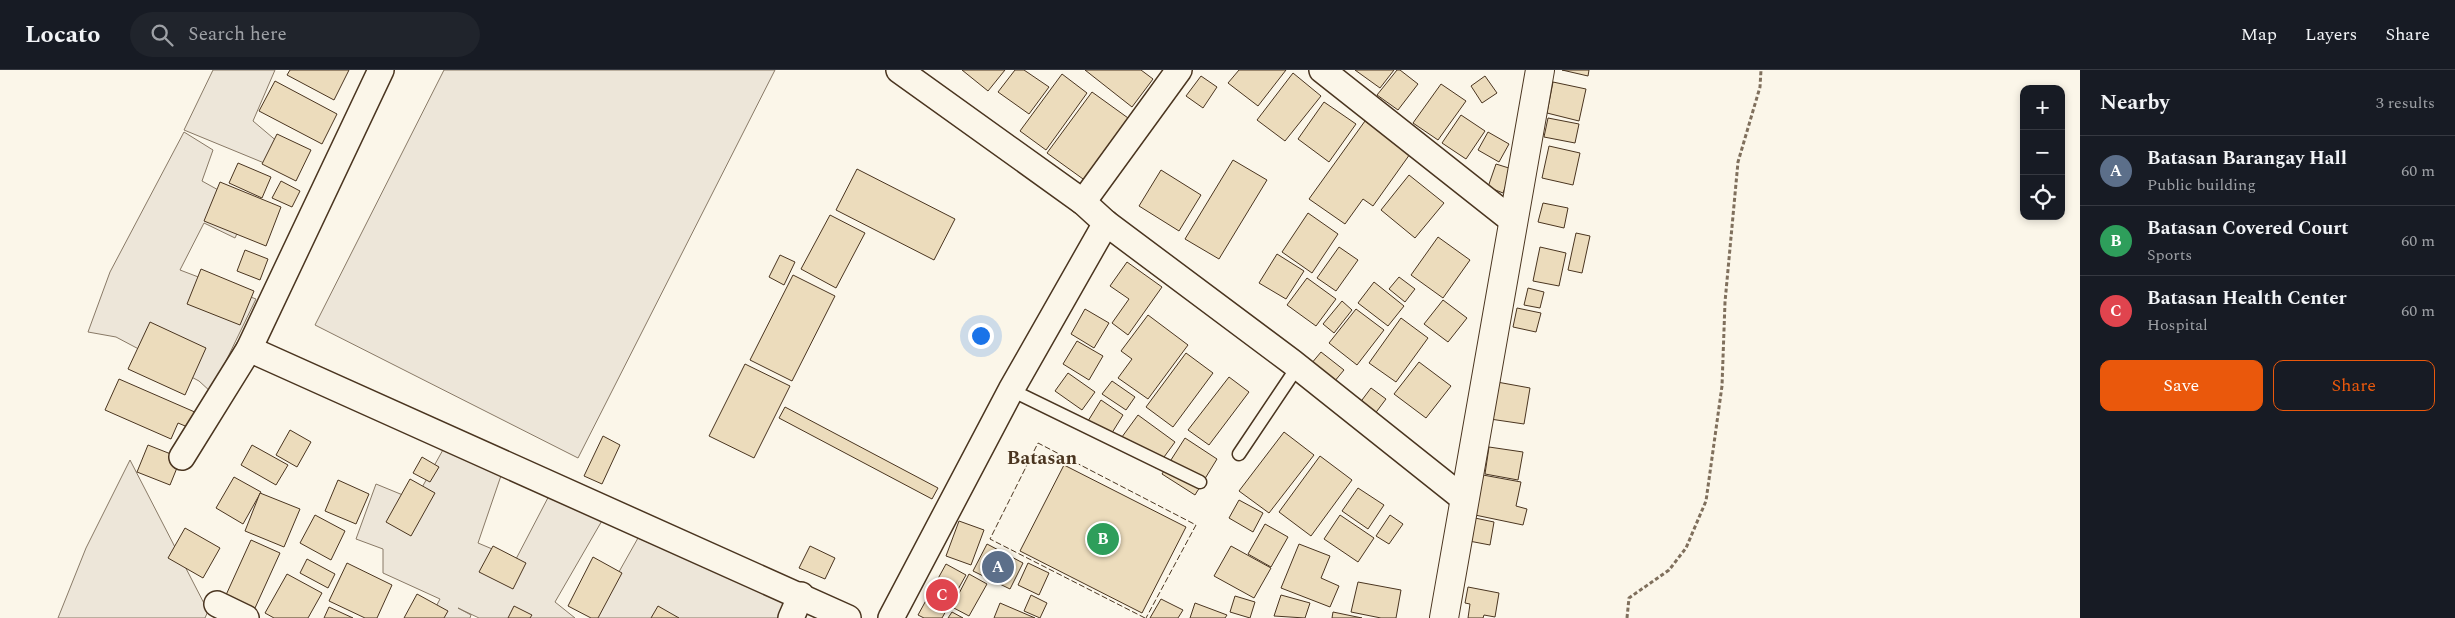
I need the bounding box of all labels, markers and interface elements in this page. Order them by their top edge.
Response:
search box [130,12,480,57]
text: Locato [25,17,100,53]
text: Search here [188,20,287,49]
icon: search [148,21,176,49]
text: Map [2241,21,2277,48]
text: Layers [2305,21,2357,48]
text: Share [2385,21,2430,48]
map controls [2020,85,2065,220]
button: + [2020,85,2065,130]
text: Nearby [2100,87,2170,119]
text: 3 results [2376,91,2435,115]
button: − [2020,130,2065,175]
text: Batasan Barangay Hall [2147,144,2347,173]
text: A [2110,159,2122,183]
text: 60 m [2401,159,2435,183]
text: Public building [2147,173,2256,197]
button: locate [2020,175,2065,220]
text: Batasan Covered Court [2147,214,2349,243]
text: B [2110,229,2122,253]
text: 60 m [2401,229,2435,253]
text: Sports [2147,243,2192,267]
text: Batasan Health Center [2147,284,2347,313]
text: C [2110,299,2122,323]
text: 60 m [2401,299,2435,323]
text: Hospital [2147,313,2208,337]
your location [968,323,994,349]
button: Save [2100,360,2263,411]
button: Share [2273,360,2435,411]
district label: Batasan [1007,444,1077,473]
pin: B [1087,520,1119,558]
pin: A [982,548,1014,586]
pin: C [926,576,958,614]

